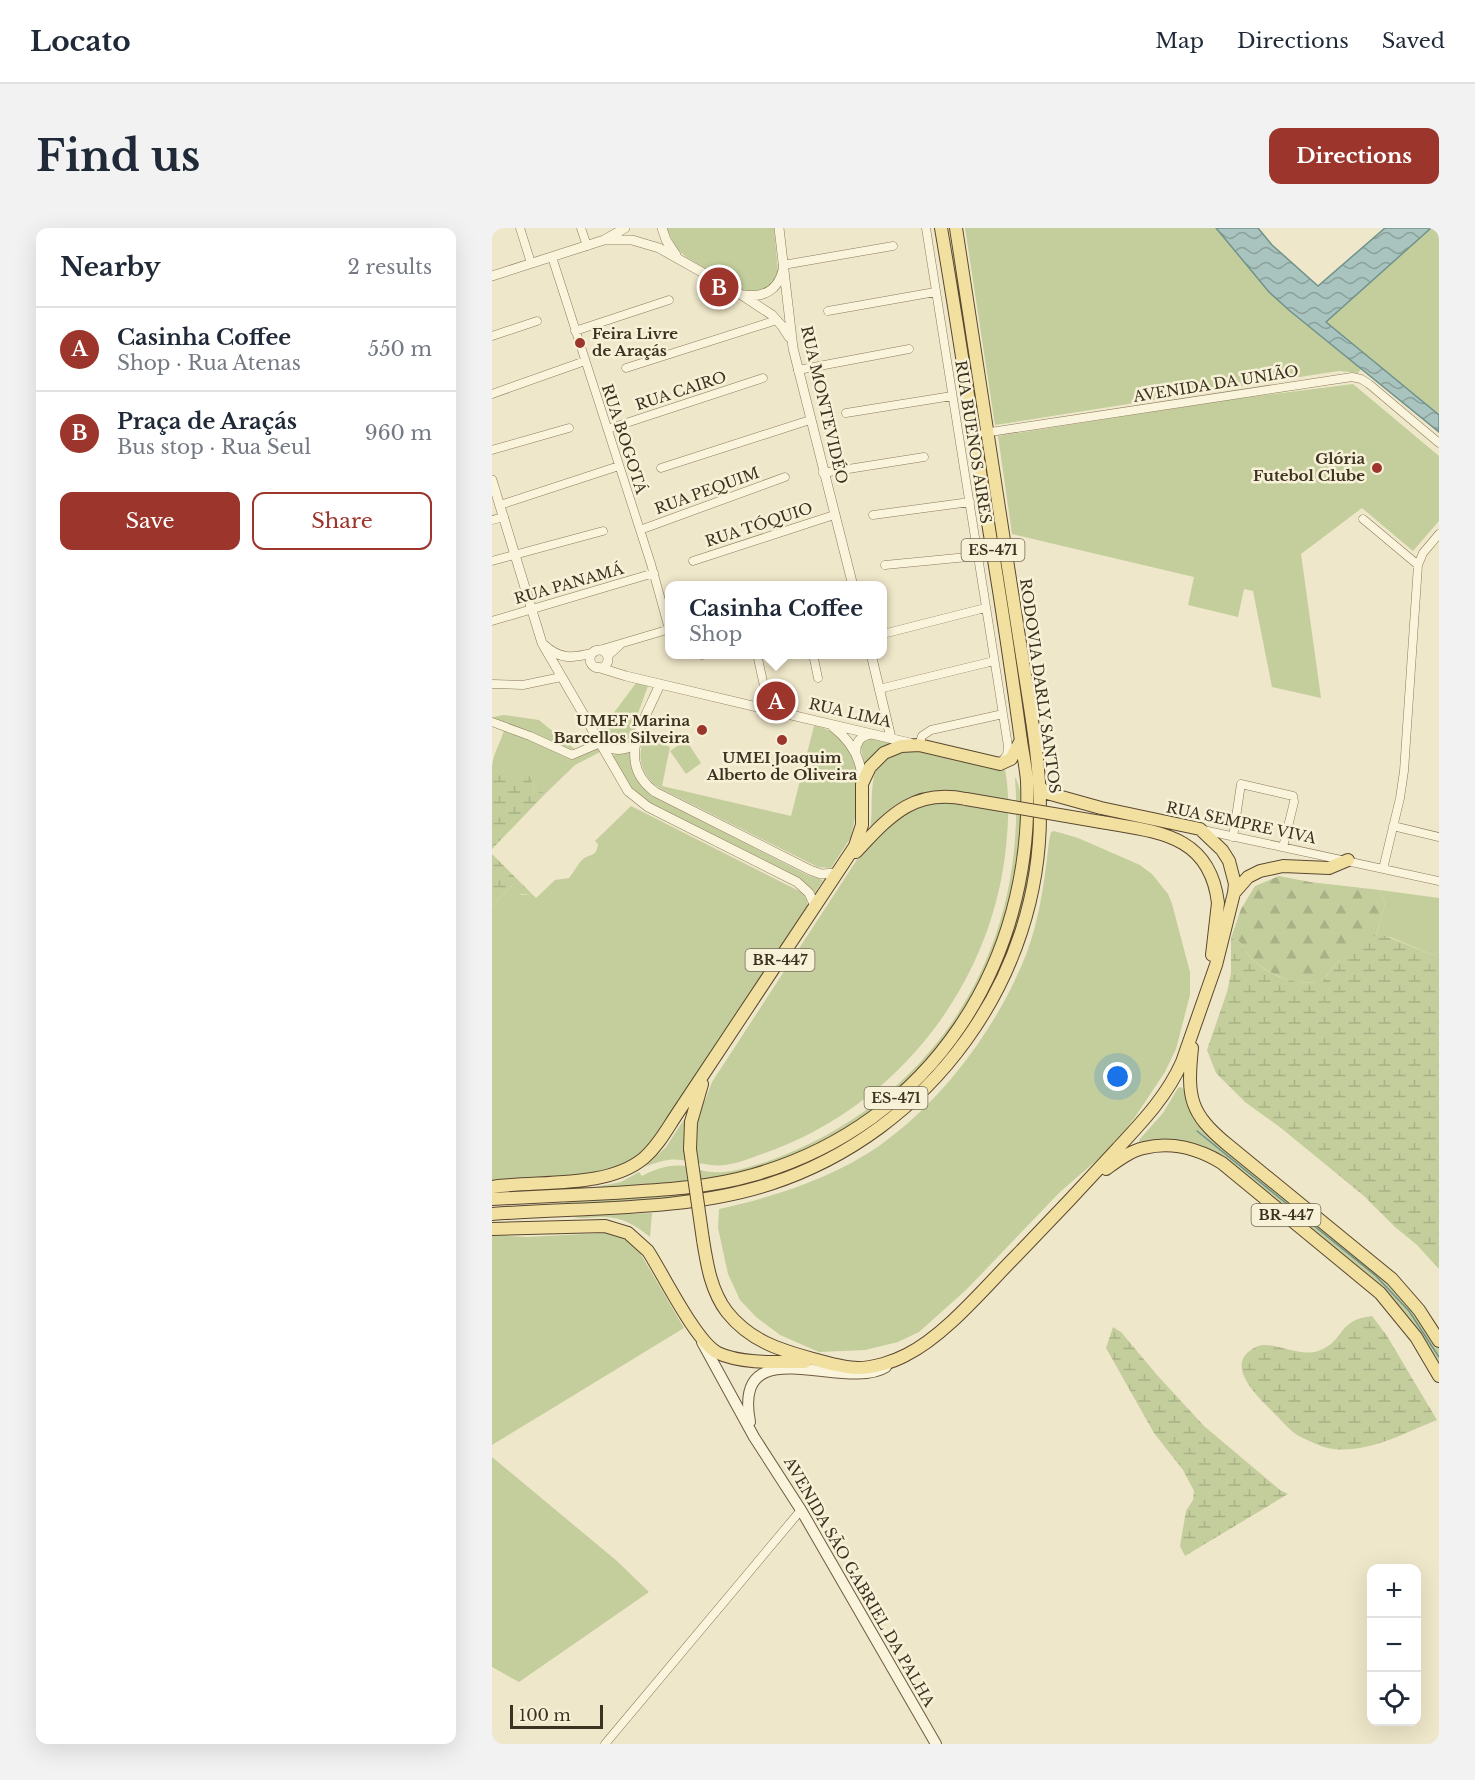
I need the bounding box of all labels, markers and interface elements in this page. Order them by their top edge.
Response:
text: Locato [30,24,131,59]
text: Map [1155,28,1204,54]
text: Directions [1237,28,1349,54]
text: Saved [1382,28,1445,54]
button: Directions [1269,128,1439,184]
text: Find us [36,130,200,182]
text: Nearby [60,251,161,283]
text: 2 results [348,255,432,279]
pin: B [700,264,738,310]
text: Casinha Coffee [117,324,291,351]
place label: Feira Livre de Araçás [592,324,678,360]
street label: RUA MONTEVIDÉO [797,324,852,486]
marker: Feira Livre de Araçás [573,336,587,350]
text: A [71,337,88,361]
text: 550 m [368,337,432,361]
text: Shop · Rua Atenas [117,351,301,375]
street label: RUA BUENOS AIRES [951,359,996,525]
street label: AVENIDA DA UNIÃO [1131,361,1300,406]
street label: RUA CAIRO [633,367,729,414]
street label: RUA BOGOTÁ [598,382,651,497]
text: Praça de Araçás [117,408,297,435]
text: B [72,421,87,445]
text: 960 m [365,421,432,445]
text: Bus stop · Rua Seul [117,435,311,459]
place label: Glória Futebol Clube [1253,449,1365,485]
marker: Glória Futebol Clube [1370,461,1384,475]
street label: RUA PEQUIM [652,463,762,518]
button: Save [60,492,240,550]
button: Share [252,492,432,550]
street label: RUA TÓQUIO [703,498,815,551]
road number: ES-471 [962,539,1024,561]
street label: RUA PANAMÁ [512,559,626,608]
street label: RODOVIA DARLY SANTOS [1016,577,1065,795]
popup [665,581,887,659]
text: Casinha Coffee [689,595,863,622]
text: Shop [689,622,742,646]
pin: A [756,678,796,724]
street label: RUA LIMA [807,694,894,731]
place label: UMEF Marina Barcellos Silveira [553,711,690,747]
marker: UMEF Marina Barcellos Silveira [695,723,709,737]
marker: UMEI Joaquim Alberto de Oliveira [775,733,789,747]
place label: UMEI Joaquim Alberto de Oliveira [706,748,858,784]
street label: RUA SEMPRE VIVA [1164,797,1318,848]
road number: BR-447 [746,949,814,971]
your location [1103,1062,1132,1091]
road number: ES-471 [864,1087,928,1109]
road number: BR-447 [1252,1204,1320,1226]
street label: AVENIDA SÃO GABRIEL DA PALHA [779,1453,939,1710]
map controls [1367,1564,1421,1726]
button: + [1367,1564,1421,1618]
button: − [1367,1618,1421,1672]
button: locate [1367,1672,1421,1726]
scale bar [510,1702,603,1730]
text: 100 m [519,1705,571,1725]

